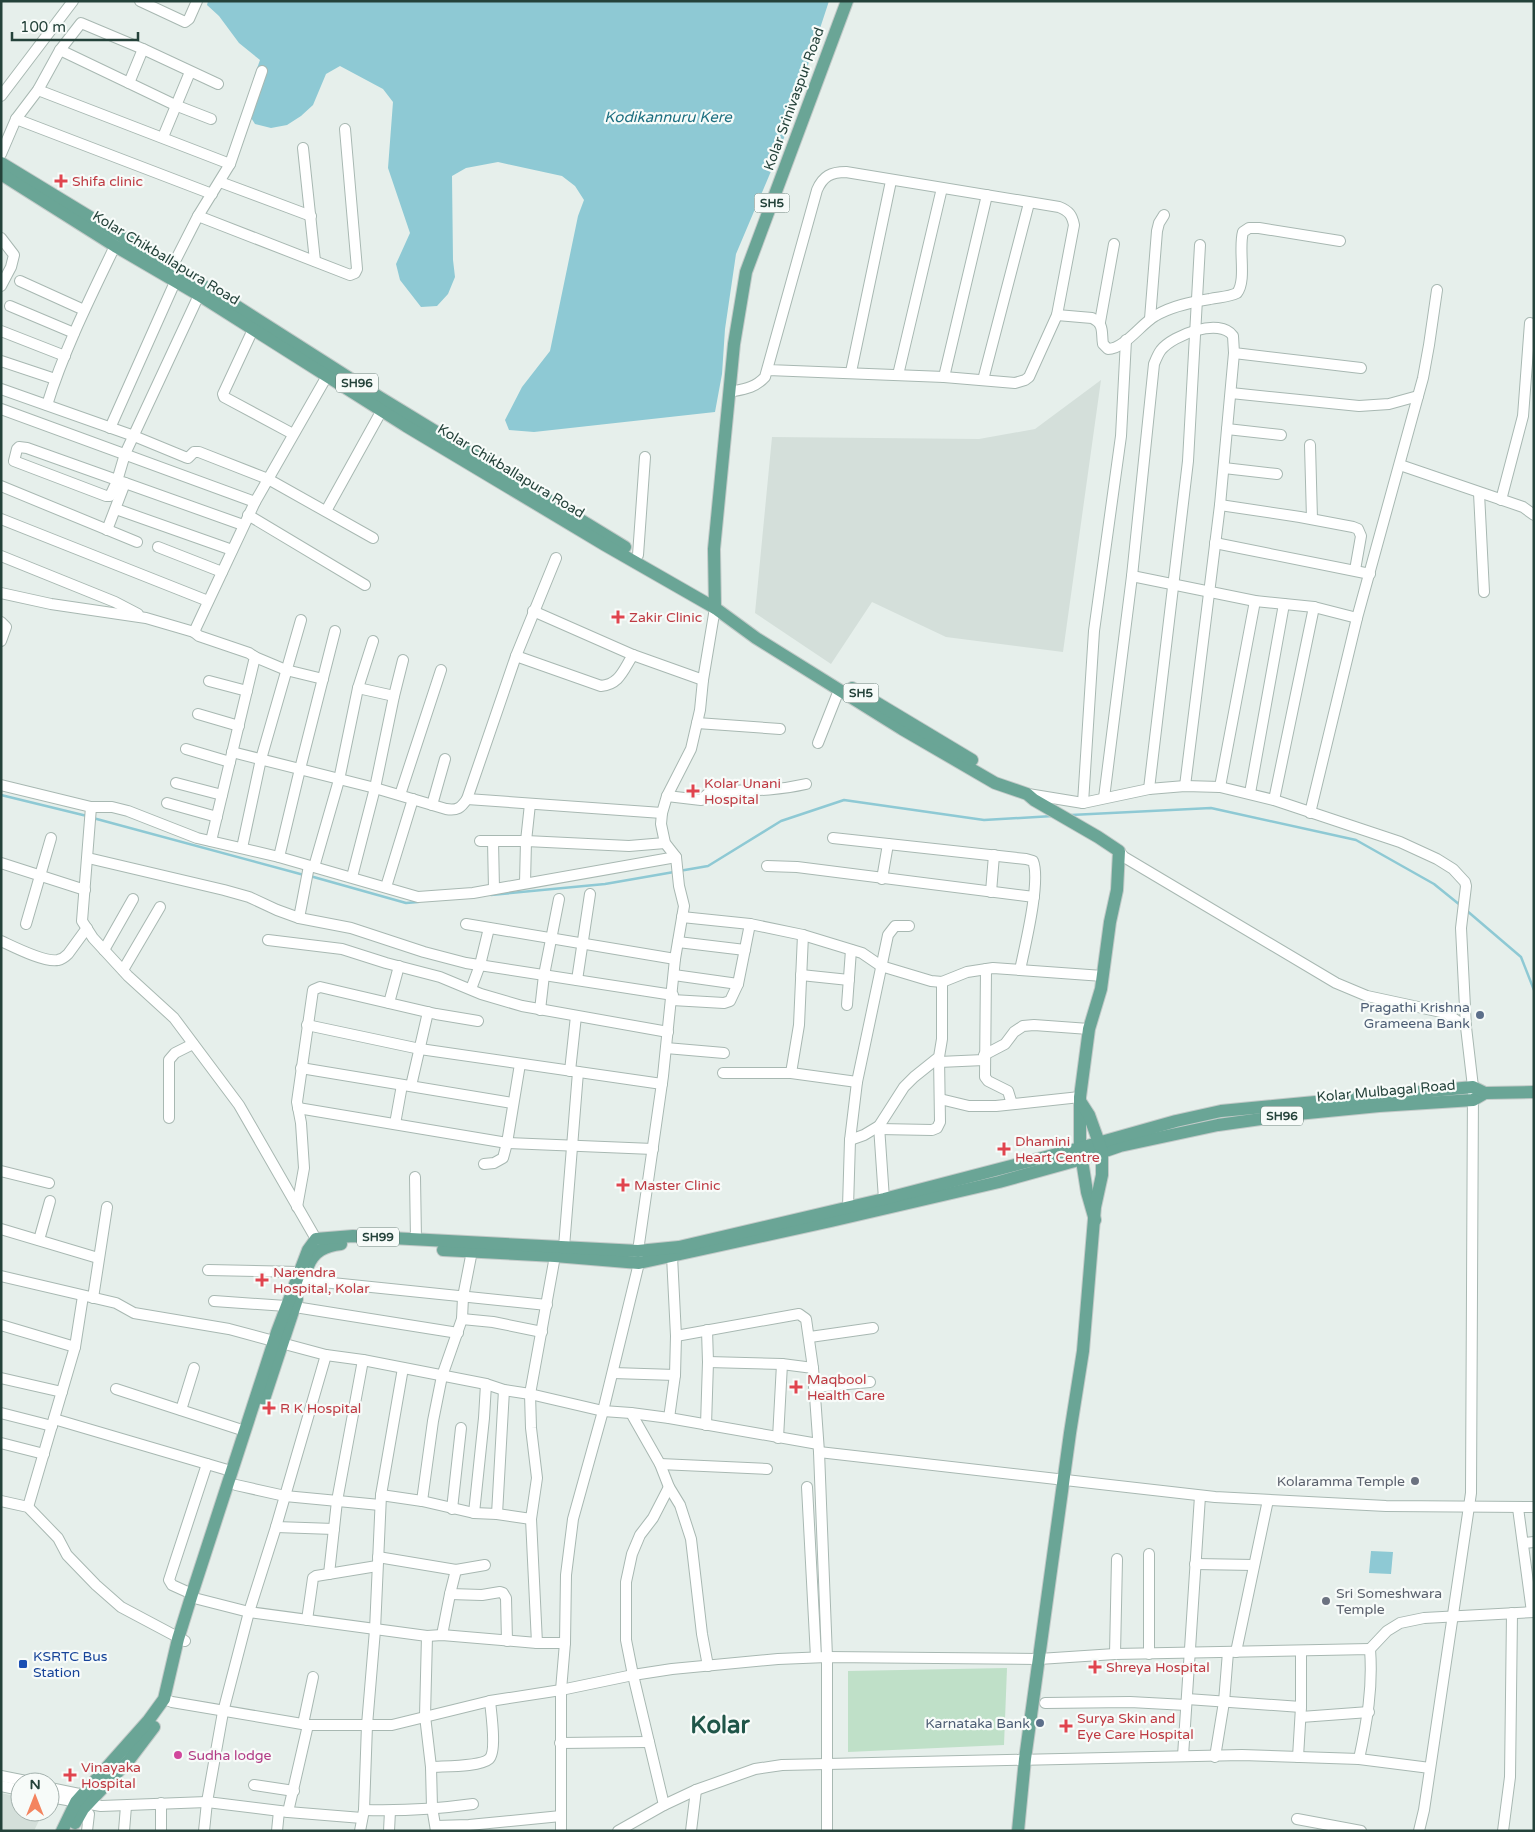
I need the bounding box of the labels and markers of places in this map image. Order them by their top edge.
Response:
place label: Shifa clinic [72,173,143,190]
marker: Shifa clinic [54,174,68,188]
place label: Zakir Clinic [629,609,702,626]
marker: Zakir Clinic [611,610,625,624]
place label: Kolar Unani Hospital [704,775,781,808]
marker: Kolar Unani Hospital [686,784,700,798]
place label: Pragathi Krishna Grameena Bank [1360,999,1470,1032]
marker: Pragathi Krishna Grameena Bank [1474,1009,1486,1021]
place label: Dhamini Heart Centre [1015,1133,1100,1166]
marker: Dhamini Heart Centre [997,1142,1011,1156]
place label: Master Clinic [634,1177,720,1194]
marker: Master Clinic [616,1178,630,1192]
place label: Narendra Hospital, Kolar [273,1264,370,1297]
marker: Narendra Hospital, Kolar [255,1273,269,1287]
place label: Maqbool Health Care [807,1371,885,1404]
marker: Maqbool Health Care [789,1380,803,1394]
place label: R K Hospital [280,1400,361,1417]
marker: R K Hospital [262,1401,276,1415]
place label: Kolaramma Temple [1277,1473,1405,1490]
marker: Kolaramma Temple [1409,1475,1421,1487]
place label: Sri Someshwara Temple [1336,1585,1442,1618]
marker: Sri Someshwara Temple [1320,1595,1332,1607]
place label: KSRTC Bus Station [33,1648,108,1681]
marker: KSRTC Bus Station [17,1658,29,1670]
place label: Shreya Hospital [1106,1659,1210,1676]
marker: Shreya Hospital [1088,1660,1102,1674]
place label: Surya Skin and Eye Care Hospital [1077,1710,1194,1743]
place label: Karnataka Bank [925,1715,1030,1732]
marker: Karnataka Bank [1034,1717,1046,1729]
marker: Surya Skin and Eye Care Hospital [1059,1719,1073,1733]
place label: Sudha lodge [188,1747,272,1764]
marker: Sudha lodge [172,1749,184,1761]
place label: Vinayaka Hospital [81,1759,141,1792]
marker: Vinayaka Hospital [63,1768,77,1782]

